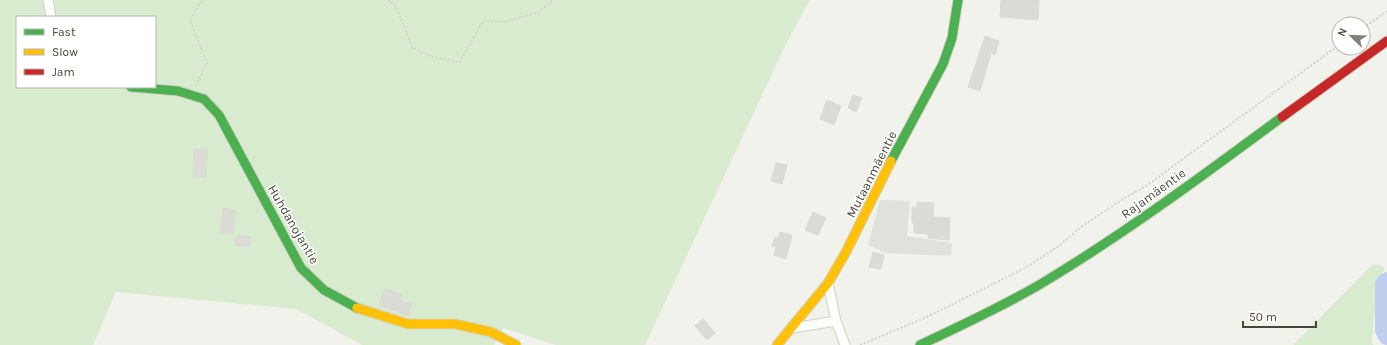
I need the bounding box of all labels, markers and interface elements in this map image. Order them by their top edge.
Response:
legend [16,16,156,88]
north arrow [1331,16,1371,56]
text: Fast [52,25,76,39]
text: N [1335,26,1350,38]
text: Slow [52,45,78,59]
text: Jam [52,65,75,79]
street label: Mutaanmäentie [843,128,900,220]
street label: Rajamäentie [1118,165,1189,222]
street label: Huhdanojantie [265,182,322,267]
scale bar [1243,303,1316,329]
text: 50 m [1249,310,1277,324]

